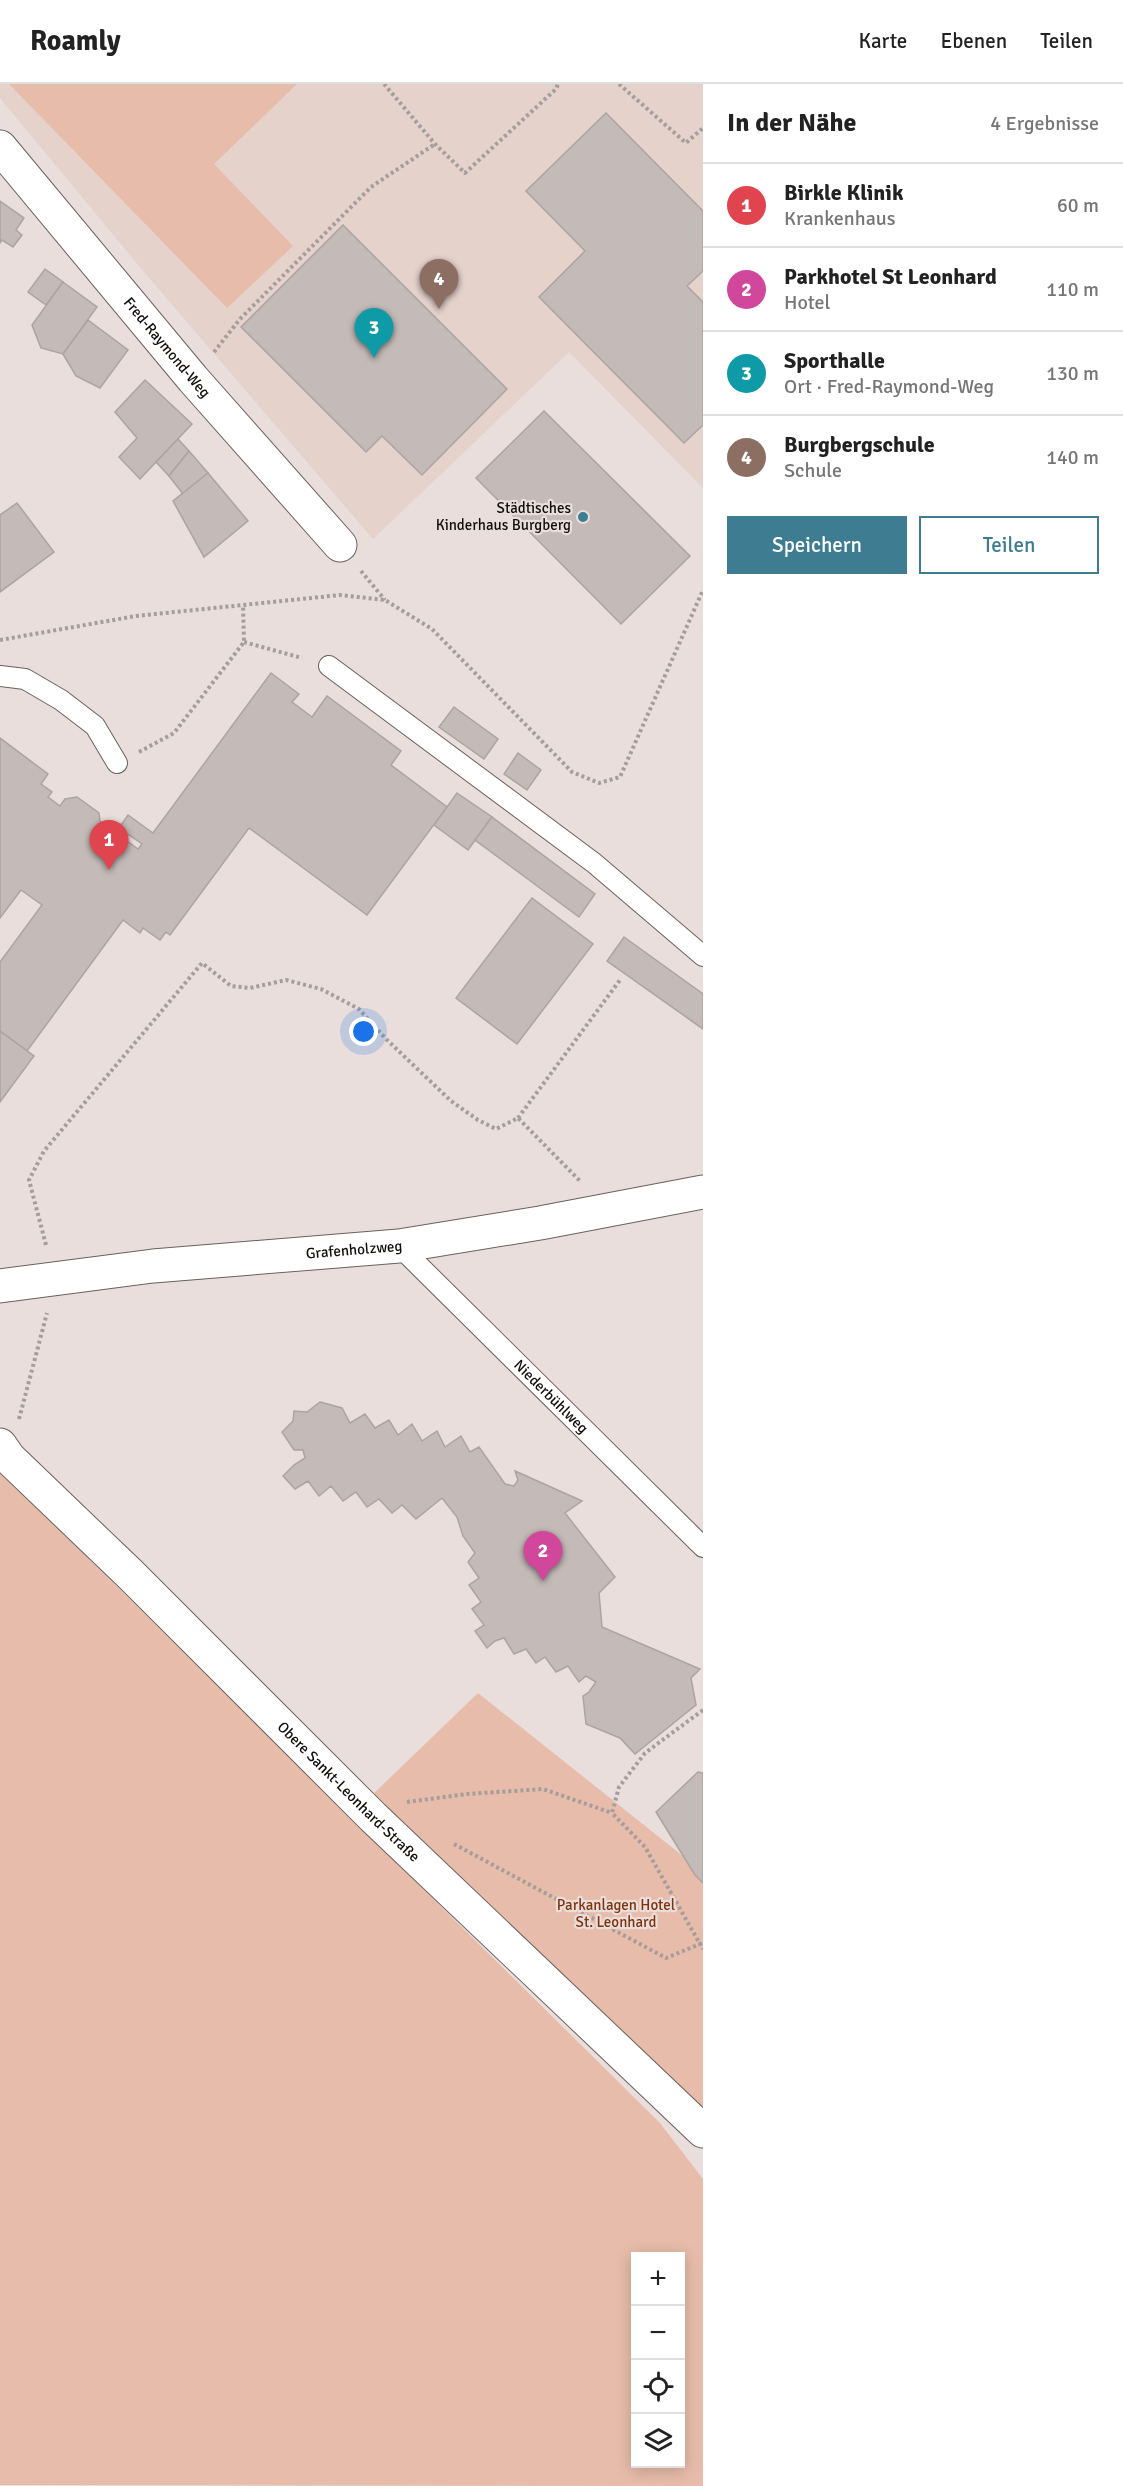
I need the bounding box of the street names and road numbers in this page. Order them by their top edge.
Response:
street label: Fred-Raymond-Weg [120,294,214,402]
street label: Grafenholzweg [305,1237,403,1263]
street label: Niederbühlweg [510,1356,592,1437]
street label: Obere Sankt-Leonhard-Straße [274,1718,423,1866]

